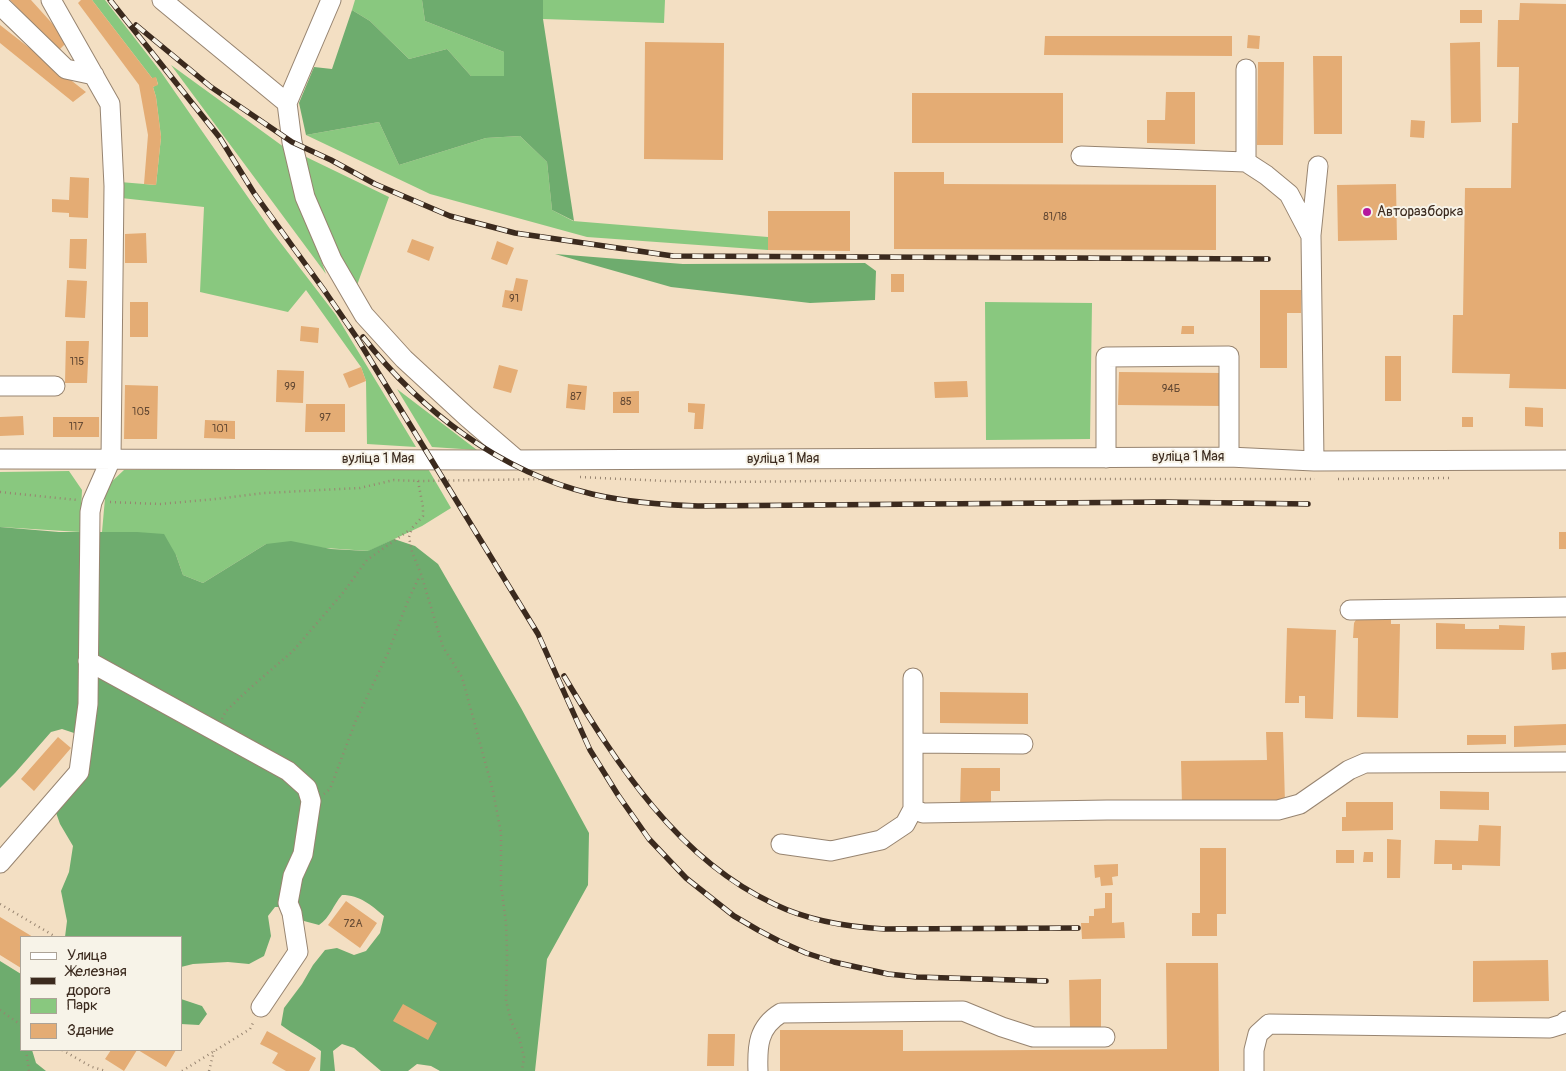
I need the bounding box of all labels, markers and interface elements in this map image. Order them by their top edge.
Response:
place label: Авторазборка [1377,204,1463,220]
marker: Авторазборка [1361,206,1373,218]
house number: 81/18 [1043,210,1067,224]
house number: 91 [509,292,519,306]
house number: 115 [70,355,84,369]
house number: 99 [284,380,296,394]
house number: 94Б [1162,382,1180,396]
house number: 87 [570,390,582,404]
house number: 85 [620,395,632,409]
house number: 105 [132,405,150,419]
house number: 97 [319,411,331,425]
house number: 117 [69,420,83,434]
house number: 101 [212,422,228,436]
street label: вуліца 1 Мая [1152,449,1224,465]
street label: вуліца 1 Мая [342,451,414,467]
street label: вуліца 1 Мая [747,451,819,467]
house number: 72А [343,917,363,931]
legend [20,936,182,1051]
text: Улица [67,946,107,965]
text: Железная дорога [66,962,127,1000]
text: Парк [67,996,98,1015]
text: Здание [67,1021,114,1040]

